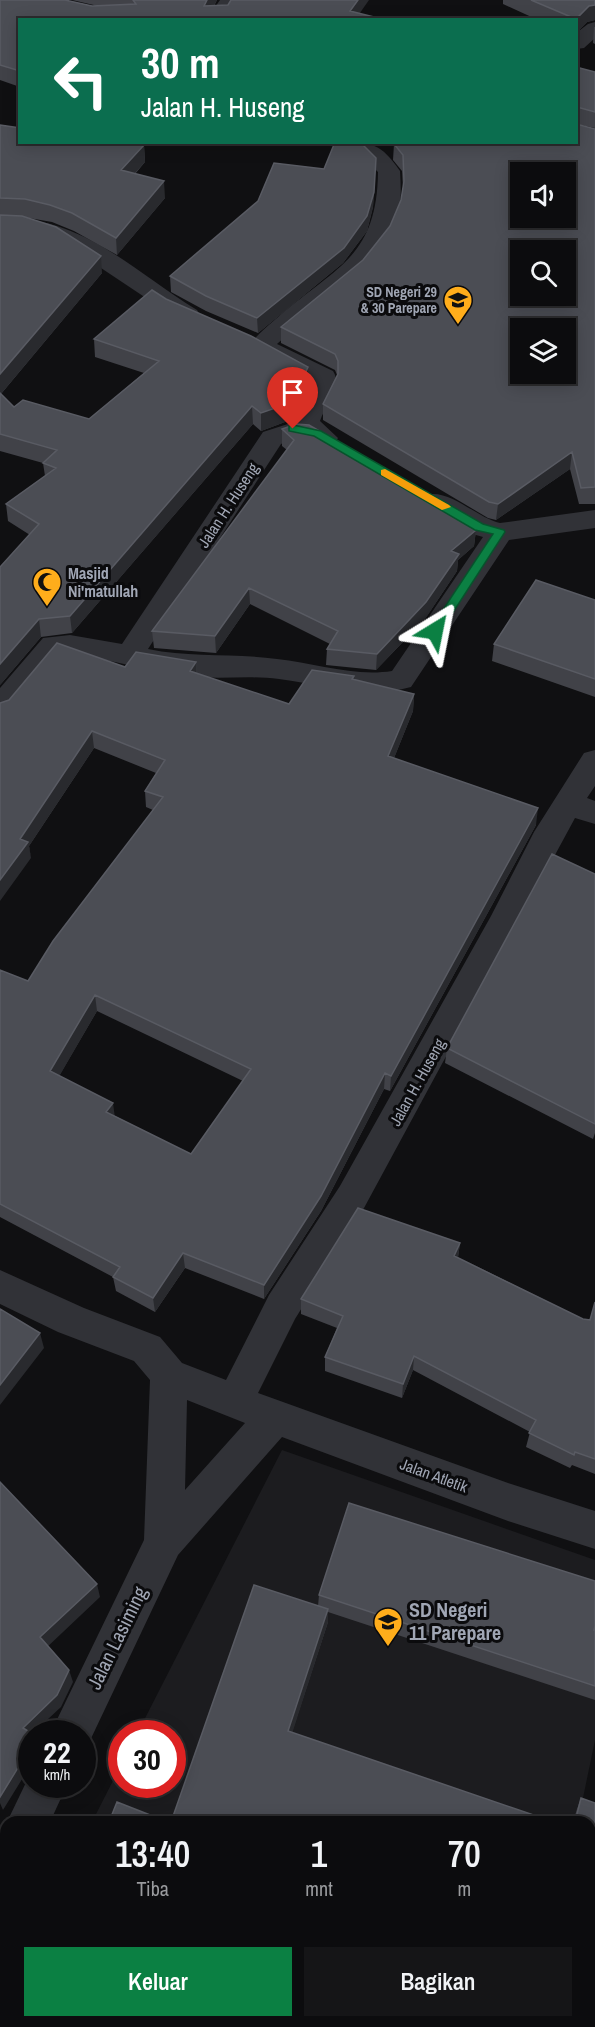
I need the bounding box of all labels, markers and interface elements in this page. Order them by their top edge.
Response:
text: 30 m [141,35,220,91]
icon: left [42,42,120,120]
text: Jalan H. Huseng [141,89,305,125]
map controls [510,162,576,384]
button: sound [510,162,576,228]
button: search [510,240,576,306]
place label: SD Negeri 29 & 30 Parepare [360,283,437,317]
school or university icon: SD Negeri 29 & 30 Parepare [442,284,474,326]
button: layers [510,318,576,384]
pin [267,367,318,429]
icon: arrive [276,376,309,409]
street label: Jalan H. Huseng [192,458,264,552]
place label: Masjid Ni'matullah [68,562,138,602]
mosque icon: Masjid Ni'matullah [31,566,63,608]
position arrow [403,599,467,663]
street label: Jalan H. Huseng [384,1034,450,1130]
street label: Jalan Atletik [397,1453,471,1498]
street label: Jalan Lasiming [80,1582,153,1694]
place label: SD Negeri 11 Parepare [409,1596,501,1646]
school or university icon: SD Negeri 11 Parepare [372,1606,404,1648]
speed limit sign: 30 [108,1720,186,1798]
text: 22 [43,1732,71,1772]
text: km/h [44,1764,70,1785]
text: 13:40 [115,1830,190,1878]
text: 1 [311,1830,327,1878]
text: 70 [448,1830,481,1878]
text: Tiba [136,1875,169,1902]
text: mnt [305,1875,333,1902]
text: m [457,1875,471,1902]
button: Keluar [24,1947,292,2016]
button: Bagikan [304,1947,572,2016]

